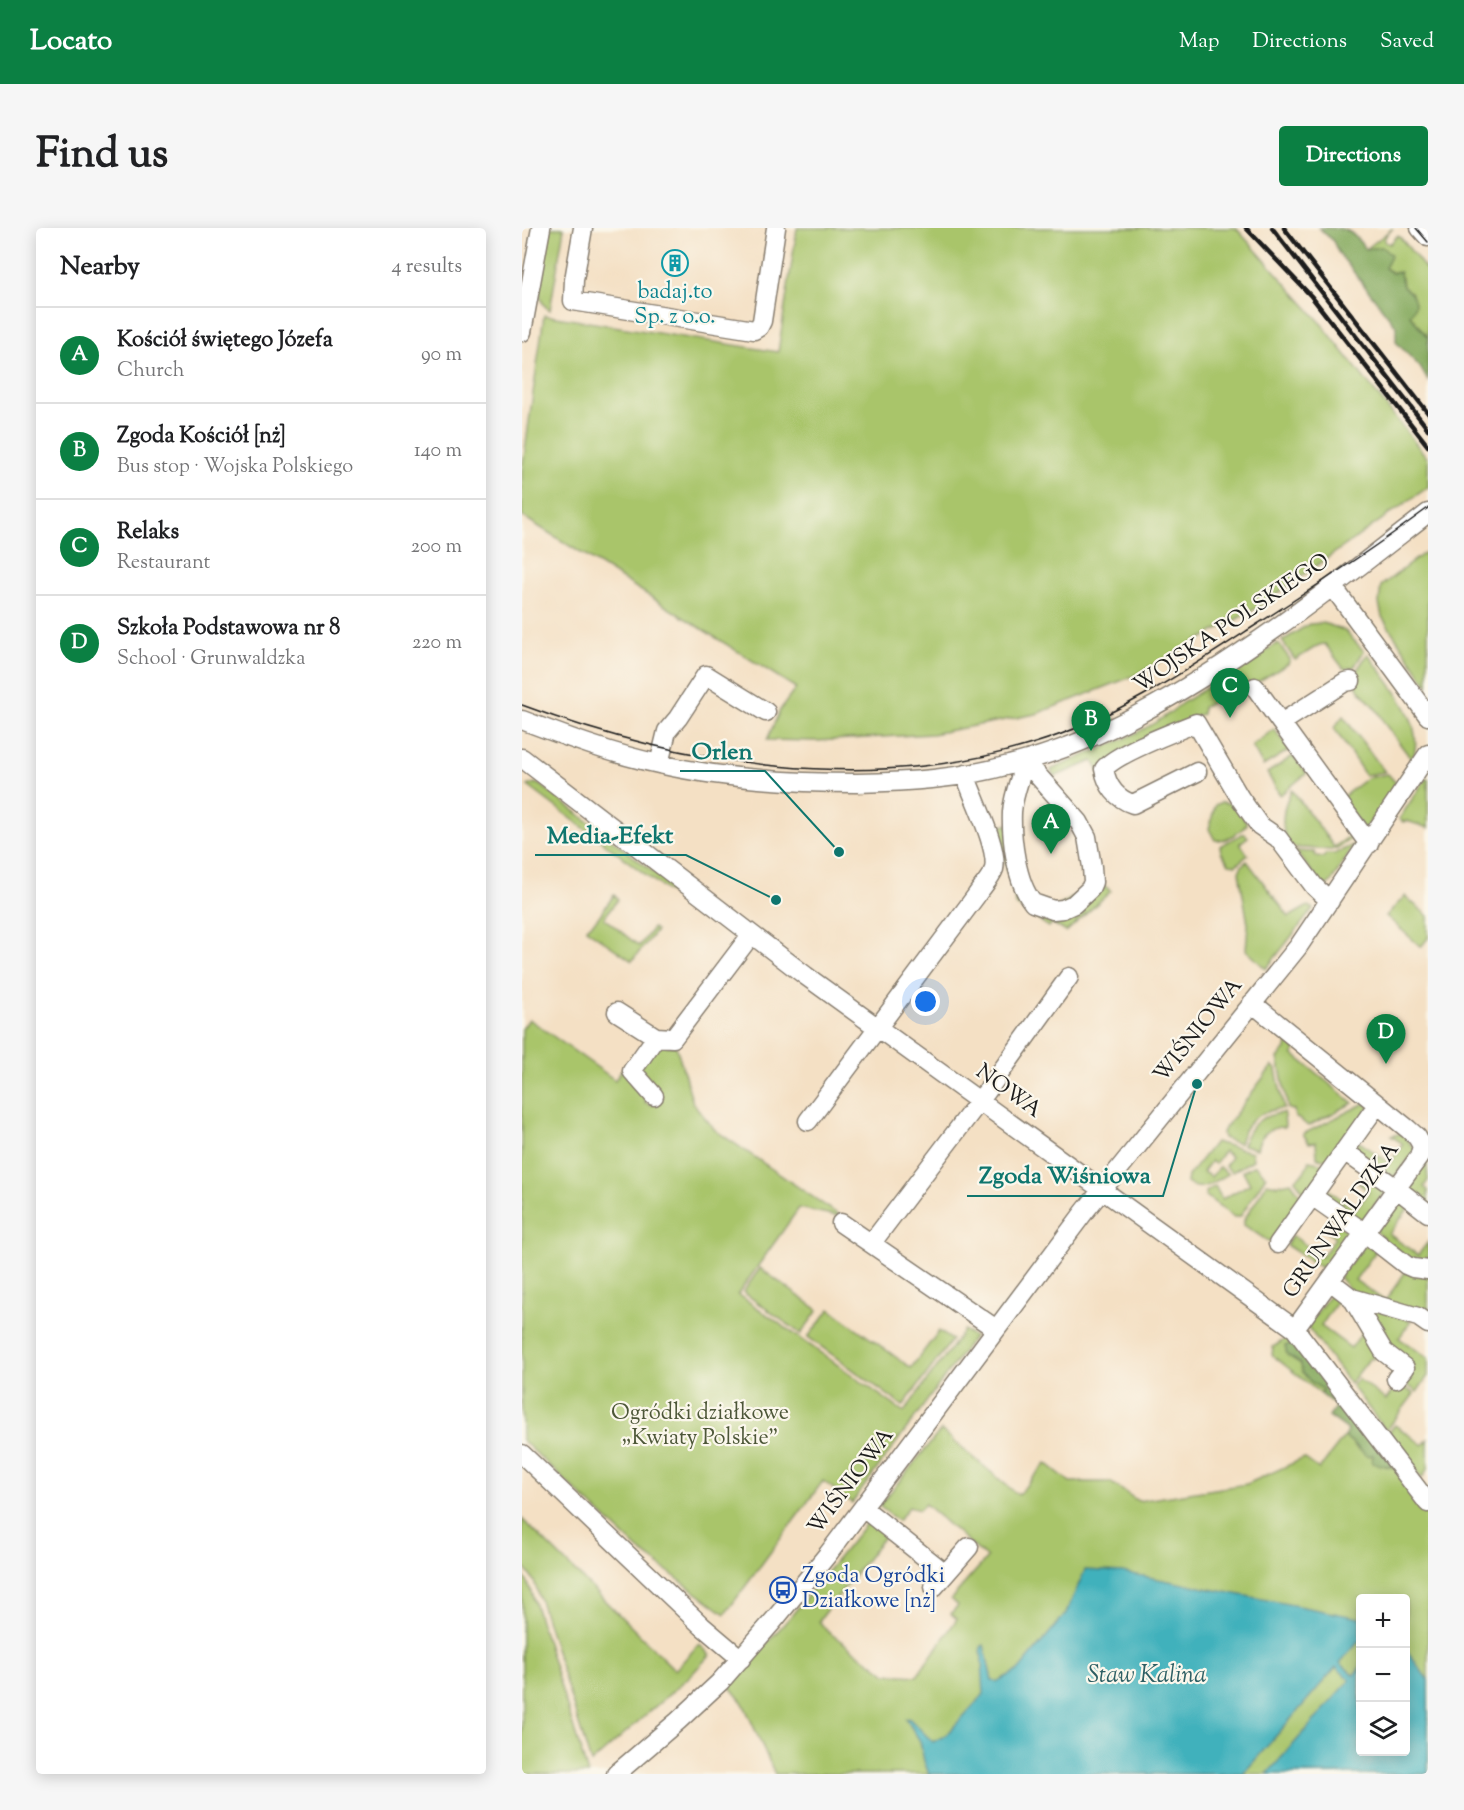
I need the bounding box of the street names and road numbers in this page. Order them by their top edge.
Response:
street label: WOJSKA POLSKIEGO [1127,546,1337,702]
street label: WIŚNIOWA [1146,971,1251,1090]
street label: NOWA [968,1057,1048,1127]
street label: GRUNWALDZKA [1276,1136,1408,1306]
street label: WIŚNIOWA [800,1421,903,1542]

